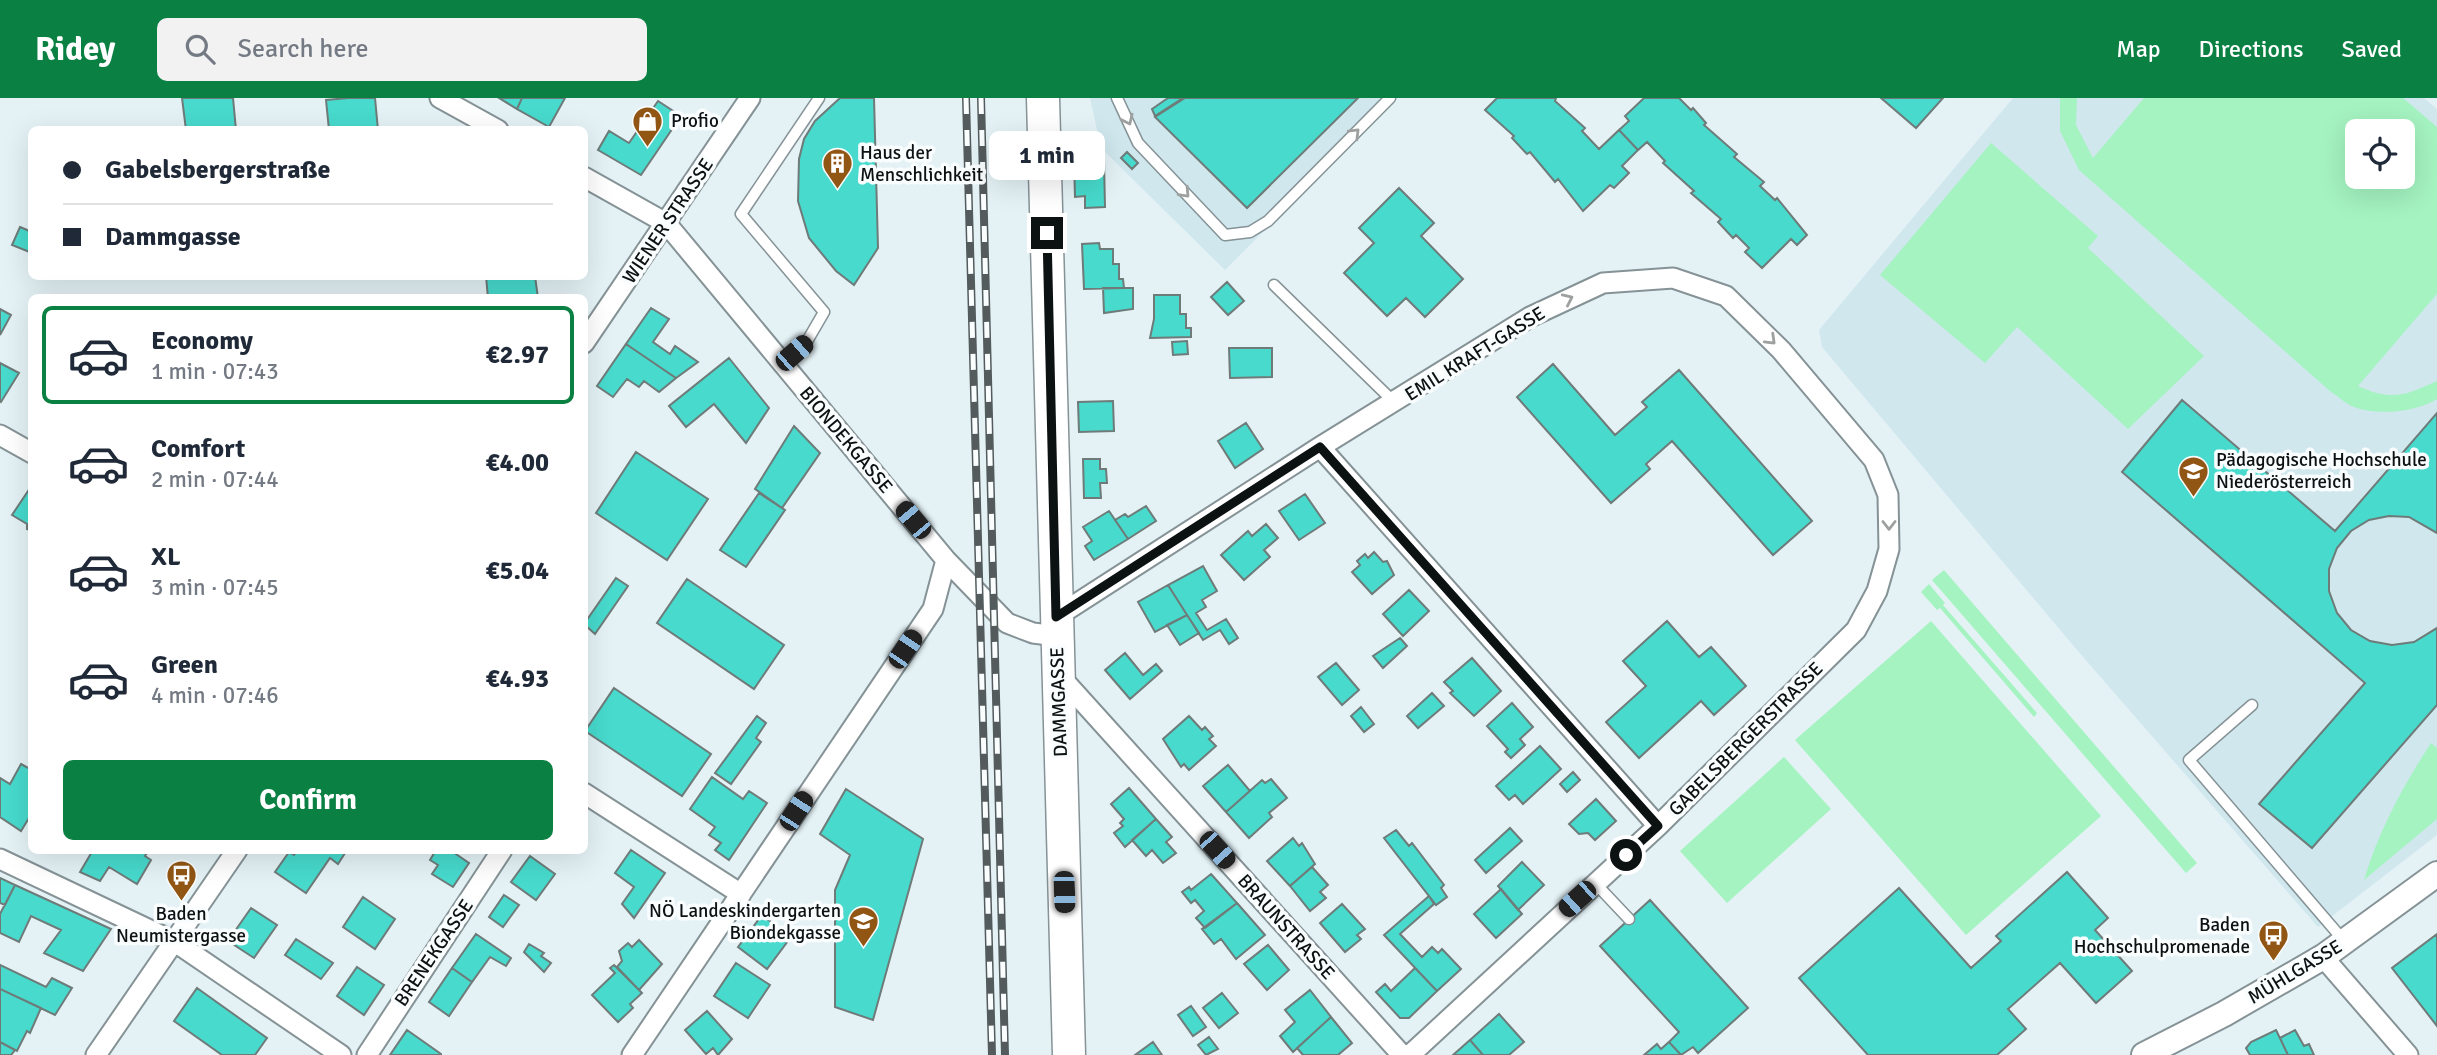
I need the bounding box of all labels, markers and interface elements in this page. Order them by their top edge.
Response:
search box [157,18,647,81]
text: Ridey [35,29,115,70]
icon: search [181,30,219,68]
text: Search here [237,33,369,65]
text: Map [2116,34,2161,64]
text: Directions [2199,34,2304,64]
text: Saved [2342,34,2402,64]
shop icon: Profio [631,104,665,148]
place label: Profio [671,109,719,133]
one-way arrow [1120,113,1134,126]
map controls [2345,119,2415,189]
button: locate [2345,119,2415,189]
one-way arrow [1347,129,1359,141]
callout: 1 min [989,131,1105,180]
place label: Haus der Menschlichkeit [860,141,983,187]
text: 1 min [1019,141,1075,170]
building icon: Haus der Menschlichkeit [820,147,854,191]
text: Gabelsbergerstraße [105,154,331,186]
street label: WIENER STRASSE [617,154,719,288]
one-way arrow [1177,185,1190,198]
route end [1031,217,1063,249]
text: Dammgasse [105,221,241,253]
one-way arrow [1561,293,1573,307]
street label: EMIL KRAFT-GASSE [1401,301,1549,407]
icon: car [67,324,130,387]
text: Economy [151,325,253,357]
car [772,331,817,375]
one-way arrow [1763,331,1776,344]
text: €2.97 [485,339,549,371]
text: 1 min · 07:43 [151,357,279,386]
street label: BIONDEKGASSE [794,382,898,498]
icon: car [67,432,130,495]
text: Comfort [151,433,245,465]
text: €4.00 [485,447,549,479]
place label: Pädagogische Hochschule Niederösterreich [2216,448,2427,494]
school or university icon: Pädagogische Hochschule Niederösterreich [2176,454,2210,498]
text: 2 min · 07:44 [151,465,279,494]
car [892,497,935,543]
one-way arrow [1881,521,1897,531]
icon: car [67,540,130,603]
text: XL [151,541,181,573]
text: €5.04 [485,555,549,587]
text: 3 min · 07:45 [151,573,279,602]
car [885,626,926,672]
street label: DAMMGASSE [1045,647,1073,757]
icon: car [67,648,130,711]
text: Green [151,649,218,681]
street label: GABELSBERGERSTRASSE [1664,657,1828,821]
text: €4.93 [485,663,549,695]
text: 4 min · 07:46 [151,681,279,710]
button: Confirm [63,760,553,840]
car [776,788,817,834]
car [1196,827,1239,873]
route start [1610,839,1642,871]
bus stop icon: Baden Neumistergasse [164,858,198,902]
street label: BRAUNSTRASSE [1232,869,1340,985]
car [1053,871,1076,913]
car [1555,877,1600,921]
street label: BRENEKGASSE [389,895,479,1011]
place label: NÖ Landeskindergarten Biondekgasse [649,899,841,945]
place label: Baden Neumistergasse [116,902,246,948]
school or university icon: NÖ Landeskindergarten Biondekgasse [847,905,881,949]
place label: Baden Hochschulpromenade [2074,913,2250,959]
bus stop icon: Baden Hochschulpromenade [2256,919,2290,963]
street label: MÜHLGASSE [2243,934,2347,1010]

